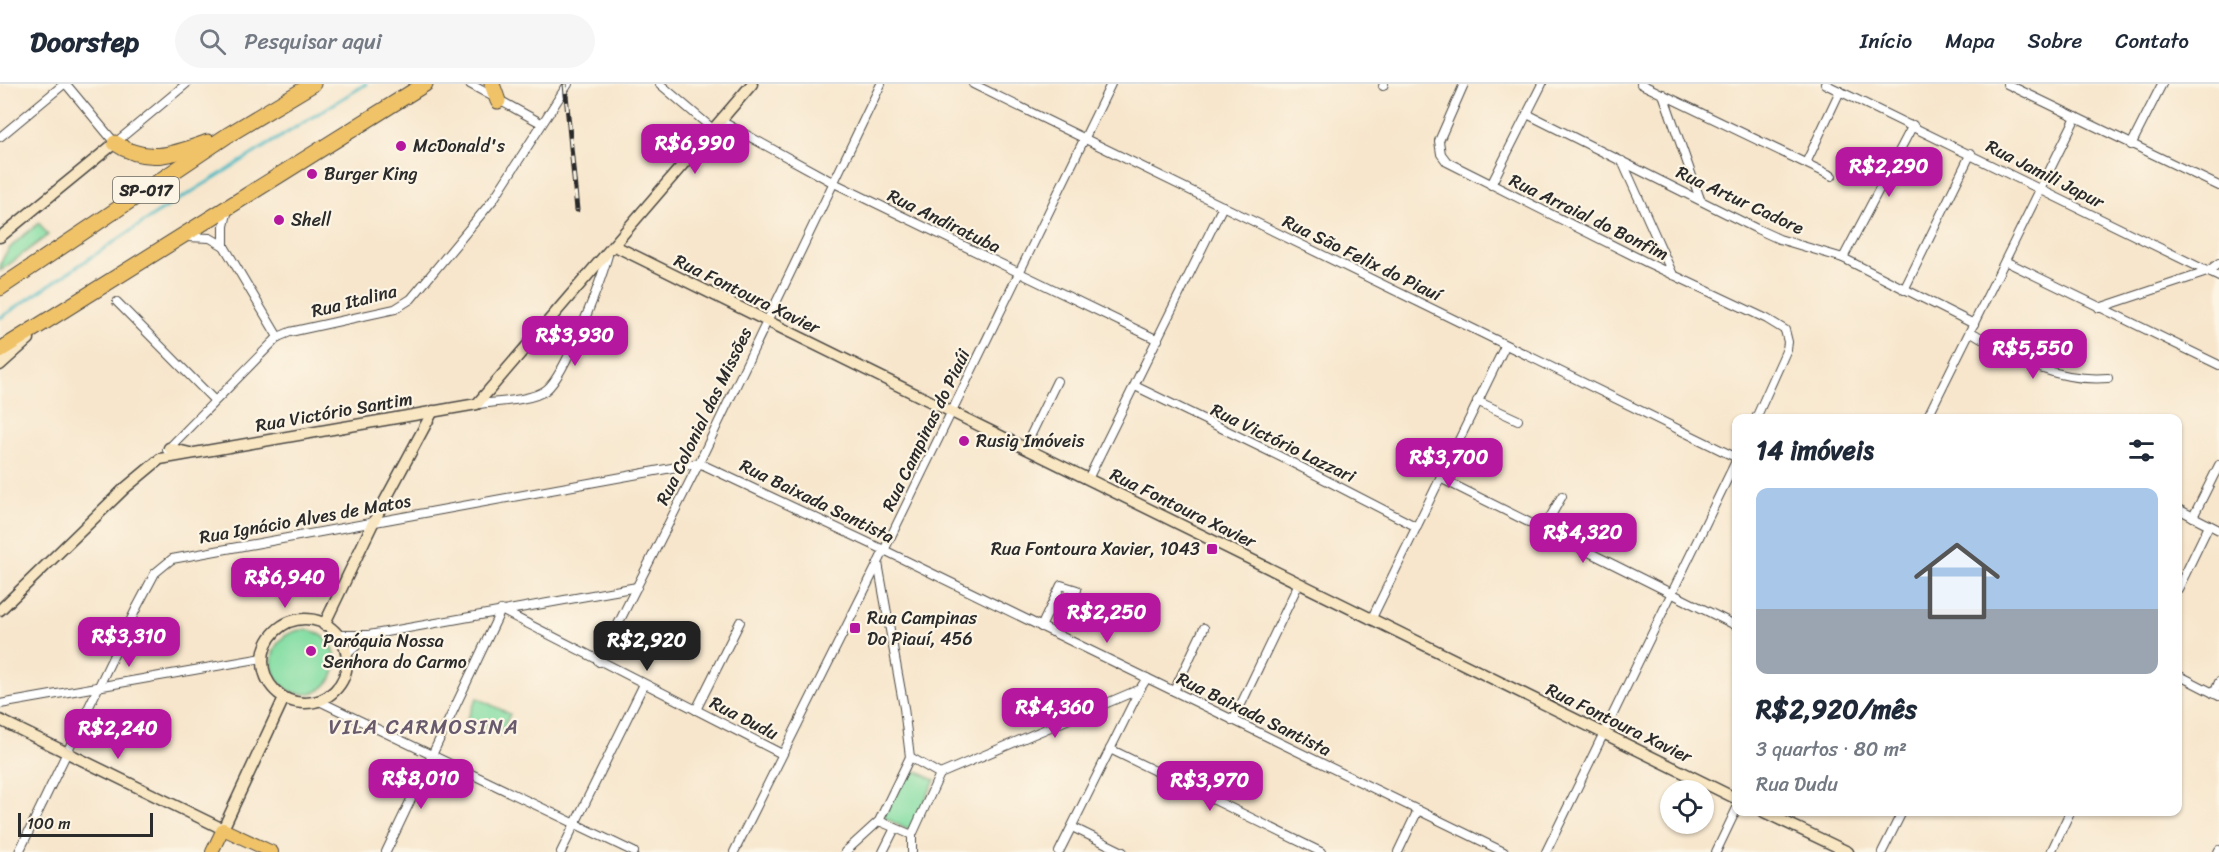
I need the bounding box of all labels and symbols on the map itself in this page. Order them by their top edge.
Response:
pin: R$6,990 [640,124,750,175]
place label: McDonald's [413,130,506,162]
street label: Rua Jamili Japur [1980,130,2111,218]
marker: McDonald's [394,139,408,153]
pin: R$2,290 [1834,147,1944,198]
street label: Rua Artur Cadore [1671,156,1810,244]
place label: Burger King [324,158,418,190]
street label: Rua Arraial do Bonfim [1504,164,1674,270]
marker: Burger King [305,167,319,181]
road number: SP-017 [113,177,179,203]
street label: Rua Andiratuba [882,180,1006,262]
place label: Shell [291,204,332,236]
street label: Rua São Felix do Piauí [1277,206,1449,311]
marker: Shell [272,213,286,227]
street label: Rua Fontoura Xavier [668,245,827,344]
street label: Rua Italina [308,275,401,327]
pin: R$3,930 [520,316,630,367]
street label: Rua Colonial das Missões [647,321,761,511]
pin: R$5,550 [1978,329,2088,380]
street label: Rua Campinas do Piaúi [873,342,980,517]
street label: Rua Victório Santim [253,382,415,442]
street label: Rua Victório Lazzari [1205,394,1362,492]
place label: Rusig Imóveis [976,425,1085,457]
marker: Rusig Imóveis [957,434,971,448]
pin: R$3,700 [1394,438,1504,489]
street label: Rua Baixada Santista [734,450,900,552]
street label: Rua Fontoura Xavier [1104,459,1263,558]
street label: Rua Ignácio Alves de Matos [197,485,414,553]
pin: R$4,320 [1528,513,1638,564]
place label: Rua Fontoura Xavier, 1043 [991,533,1200,565]
marker: Rua Fontoura Xavier, 1043 [1205,542,1219,556]
pin: R$6,940 [230,558,340,609]
pin: R$2,250 [1052,593,1162,644]
place label: Rua Campinas Do Piauí, 456 [867,602,978,655]
pin: R$3,310 [74,617,184,668]
pin: R$2,920 [592,621,702,672]
marker: Rua Campinas Do Piauí, 456 [848,621,862,635]
place label: Paróquia Nossa Senhora do Carmo [323,625,467,678]
marker: Paróquia Nossa Senhora do Carmo [304,644,318,658]
street label: Rua Baixada Santista [1171,663,1337,765]
street label: Rua Fontoura Xavier [1540,674,1699,773]
street label: Rua Dudu [704,687,784,749]
pin: R$4,360 [1000,688,1110,739]
district label: VILA CARMOSINA [329,708,519,746]
pin: R$2,240 [63,709,173,760]
pin: R$8,010 [366,759,476,810]
pin: R$3,970 [1155,761,1265,812]
scale bar [18,810,153,838]

